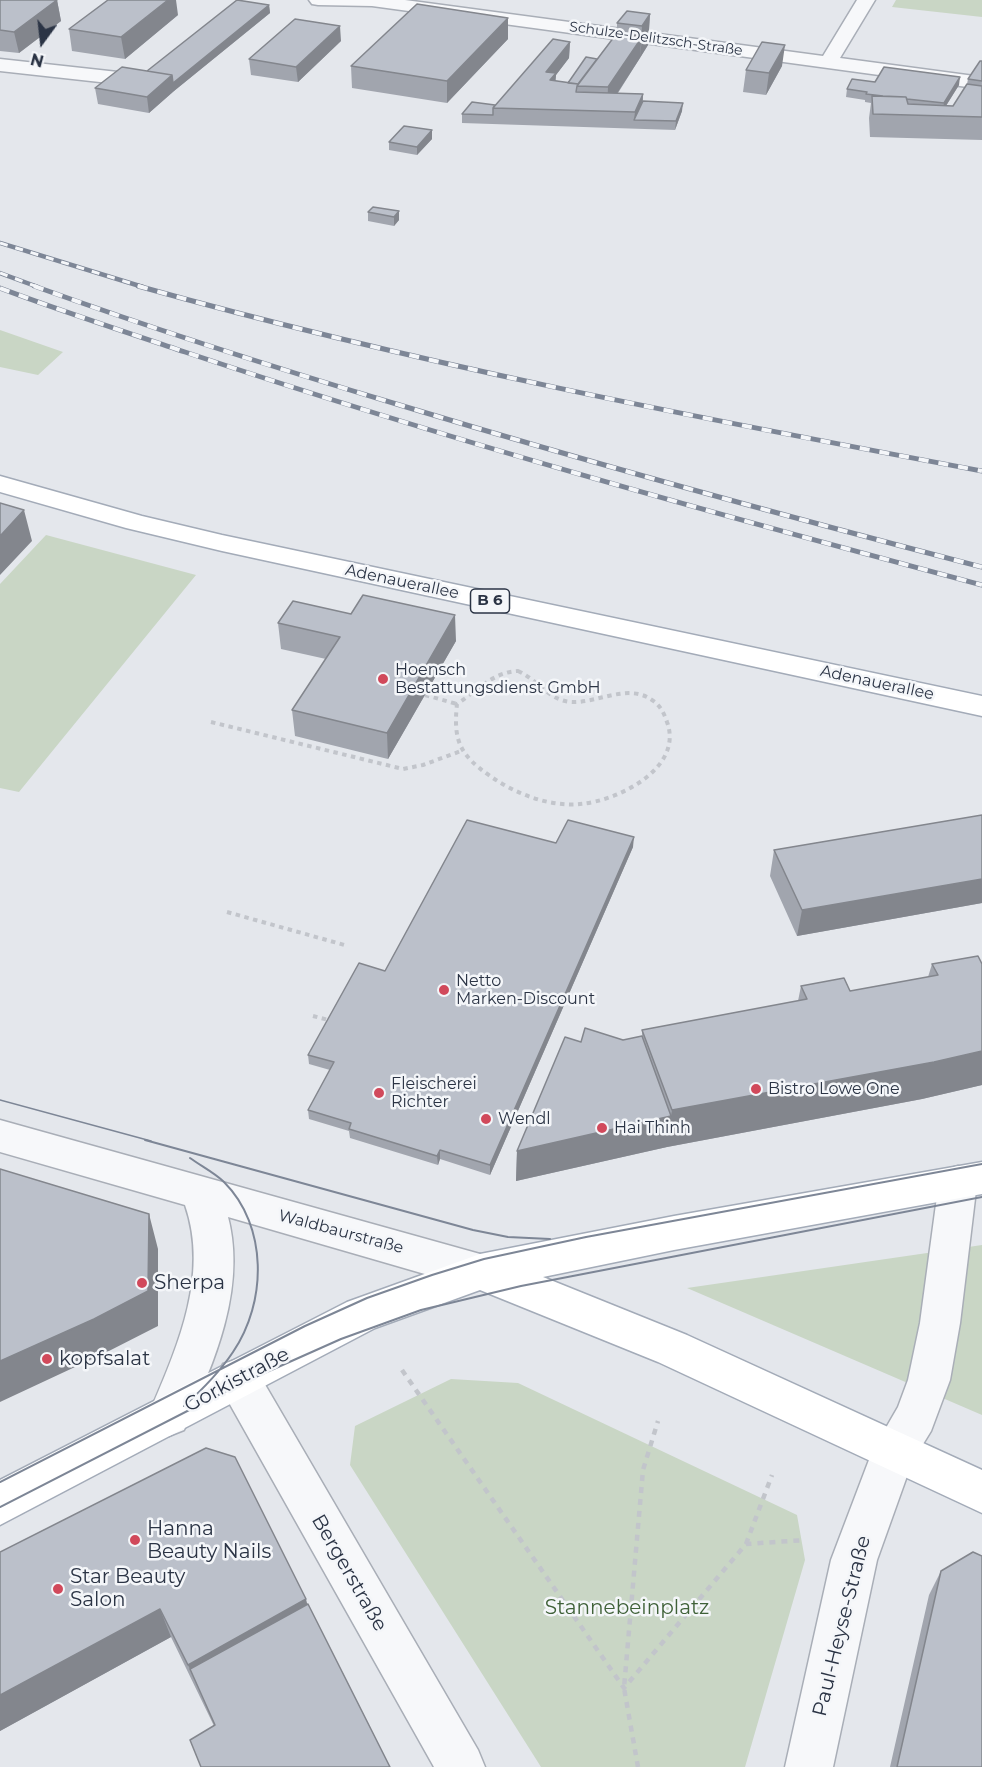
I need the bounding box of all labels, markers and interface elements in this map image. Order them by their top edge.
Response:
north arrow [12,12,72,72]
street label: Schulze-Delitzsch-Straße [568,19,744,59]
text: N [29,49,46,71]
street label: Adenauerallee [343,561,461,603]
road number: B 6 [470,589,510,613]
place label: Hoensch Bestattungsdienst GmbH [395,660,601,698]
street label: Adenauerallee [818,662,936,704]
marker: Hoensch Bestattungsdienst GmbH [376,672,390,686]
place label: Netto Marken-Discount [456,971,595,1009]
marker: Netto Marken-Discount [437,983,451,997]
place label: Fleischerei Richter [391,1074,477,1112]
place label: Bistro Lowe One [768,1079,900,1099]
marker: Bistro Lowe One [749,1082,763,1096]
marker: Fleischerei Richter [372,1086,386,1100]
place label: Wendl [498,1109,551,1129]
marker: Wendl [479,1112,493,1126]
place label: Hai Thinh [614,1118,691,1138]
marker: Hai Thinh [595,1121,609,1135]
street label: Waldbaurstraße [276,1206,406,1258]
place label: Sherpa [154,1271,225,1295]
marker: Sherpa [135,1276,149,1290]
street label: Gorkistraße [180,1342,294,1418]
place label: kopfsalat [59,1347,150,1371]
marker: kopfsalat [40,1352,54,1366]
street label: Bergerstraße [306,1510,392,1636]
place label: Hanna Beauty Nails [147,1517,271,1564]
marker: Hanna Beauty Nails [128,1533,142,1547]
street label: Paul-Heyse-Straße [808,1533,876,1719]
place label: Star Beauty Salon [70,1565,185,1612]
marker: Star Beauty Salon [51,1582,65,1596]
park label: Stannebeinplatz [545,1596,709,1620]

